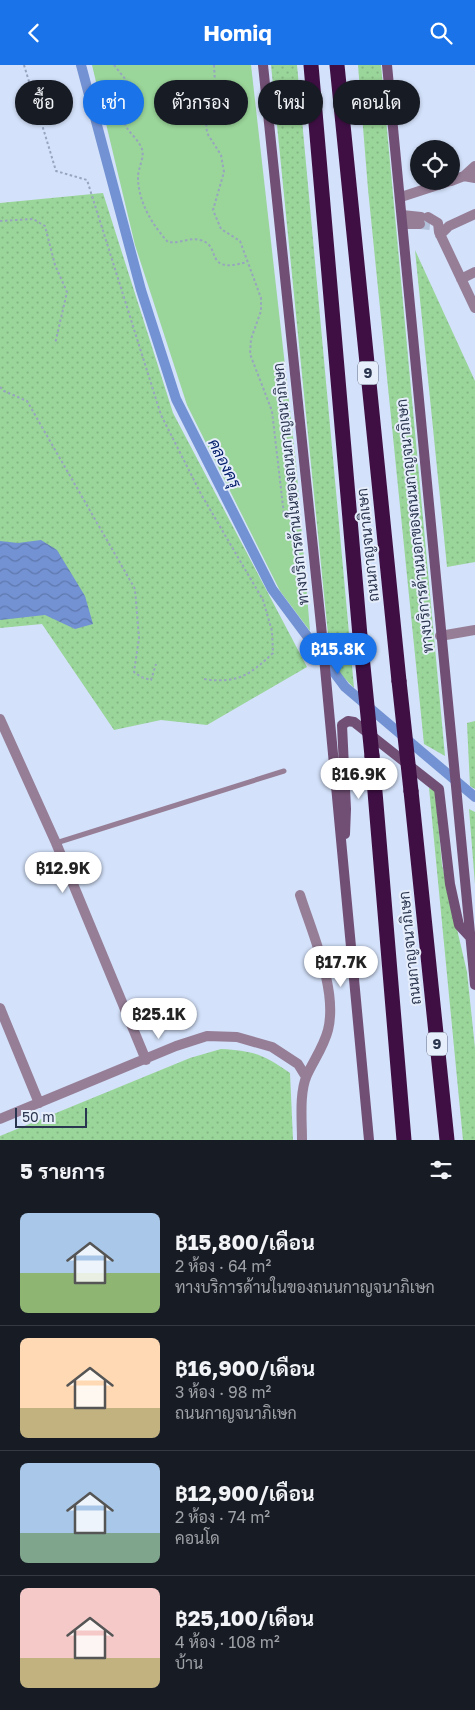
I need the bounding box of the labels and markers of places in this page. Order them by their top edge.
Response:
pin: ฿15.8K [297,633,379,675]
pin: ฿16.9K [318,757,400,800]
pin: ฿12.9K [22,851,104,894]
pin: ฿17.7K [300,945,382,988]
pin: ฿25.1K [118,997,200,1040]

